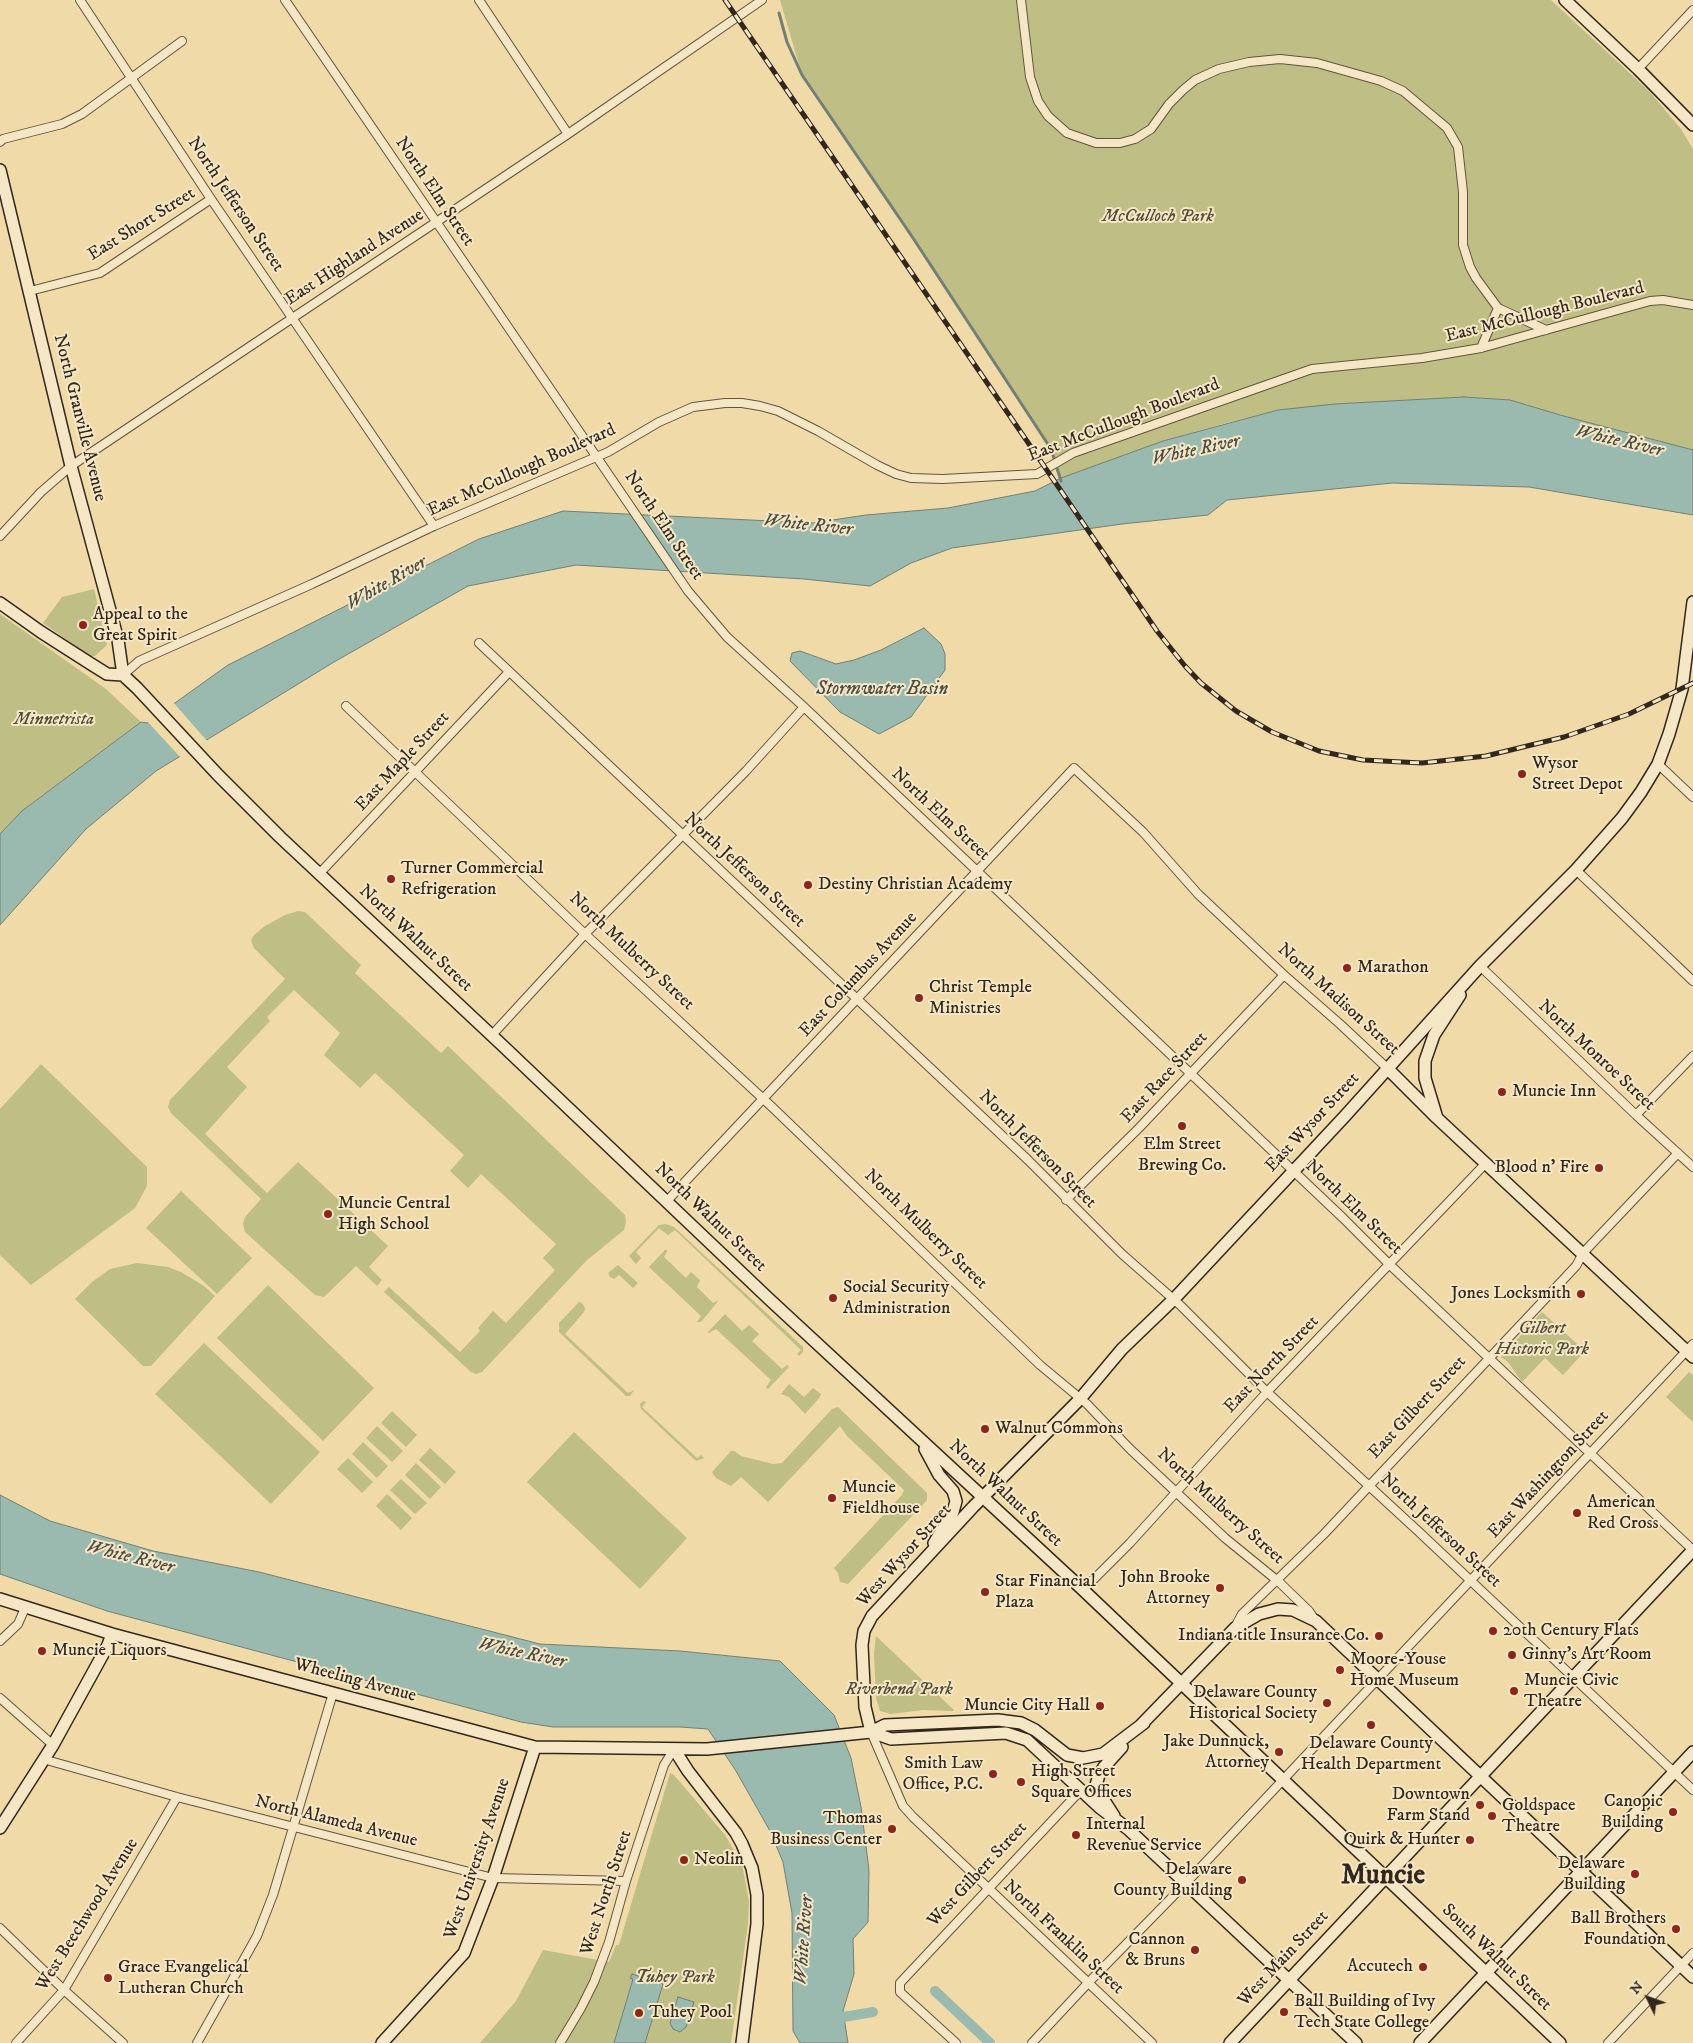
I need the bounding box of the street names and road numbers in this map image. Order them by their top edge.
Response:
street label: North Jefferson Street [182,133,288,277]
street label: North Elm Street [390,133,478,251]
street label: East Short Street [84,183,200,267]
street label: East Highland Avenue [282,205,428,311]
street label: East McCullough Boulevard [1444,278,1646,348]
street label: North Granville Avenue [48,332,110,504]
street label: East McCullough Boulevard [1025,374,1223,468]
street label: East McCullough Boulevard [425,420,619,522]
street label: North Elm Street [619,467,707,585]
street label: East Maple Street [351,708,455,816]
street label: North Elm Street [886,764,994,866]
street label: North Jefferson Street [679,809,809,933]
street label: North Walnut Street [354,881,476,997]
street label: North Mulberry Street [564,888,698,1016]
street label: East Columbus Avenue [795,908,923,1042]
street label: North Madison Street [1272,939,1404,1061]
street label: North Monroe Street [1533,996,1659,1116]
street label: East Race Street [1117,1028,1213,1128]
street label: East Wysor Street [1261,1069,1365,1177]
street label: North Jefferson Street [974,1087,1100,1213]
street label: North Elm Street [1300,1156,1406,1260]
street label: North Walnut Street [649,1159,771,1277]
street label: North Mulberry Street [859,1165,991,1295]
street label: East North Street [1220,1312,1324,1418]
street label: East Gilbert Street [1365,1352,1471,1464]
street label: East Washington Street [1484,1406,1614,1544]
street label: North Walnut Street [944,1436,1066,1552]
street label: North Mulberry Street [1152,1444,1288,1570]
street label: North Jefferson Street [1375,1469,1505,1593]
street label: West Wysor Street [853,1500,957,1612]
street label: Wheeling Avenue [292,1654,418,1708]
street label: West University Avenue [440,1776,516,1942]
street label: North Alameda Avenue [253,1791,419,1853]
street label: West Gilbert Street [924,1818,1032,1932]
street label: West North Street [577,1828,637,1958]
street label: West Beechwood Avenue [32,1835,144,1995]
street label: North Franklin Street [998,1876,1128,2000]
street label: South Walnut Street [1436,1900,1556,2016]
street label: West Main Street [1234,1907,1334,2011]

